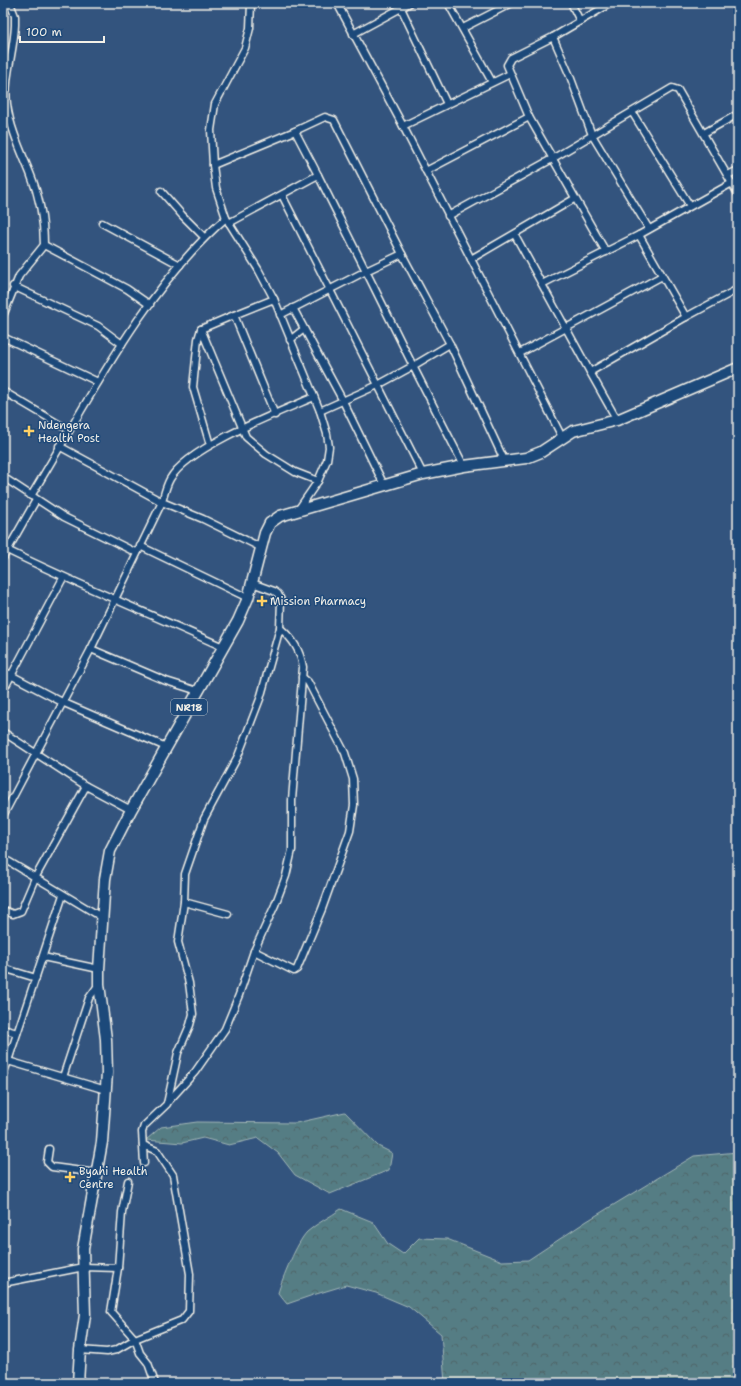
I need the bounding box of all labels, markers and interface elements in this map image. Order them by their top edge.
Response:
scale bar [20,18,104,44]
text: 100 m [26,24,62,40]
place label: Ndengera Health Post [38,418,100,446]
marker: Ndengera Health Post [23,425,35,437]
place label: Mission Pharmacy [270,594,366,609]
marker: Mission Pharmacy [257,596,267,606]
road number: NR18 [171,699,207,715]
place label: Byahi Health Centre [79,1164,148,1192]
marker: Byahi Health Centre [64,1171,76,1183]

